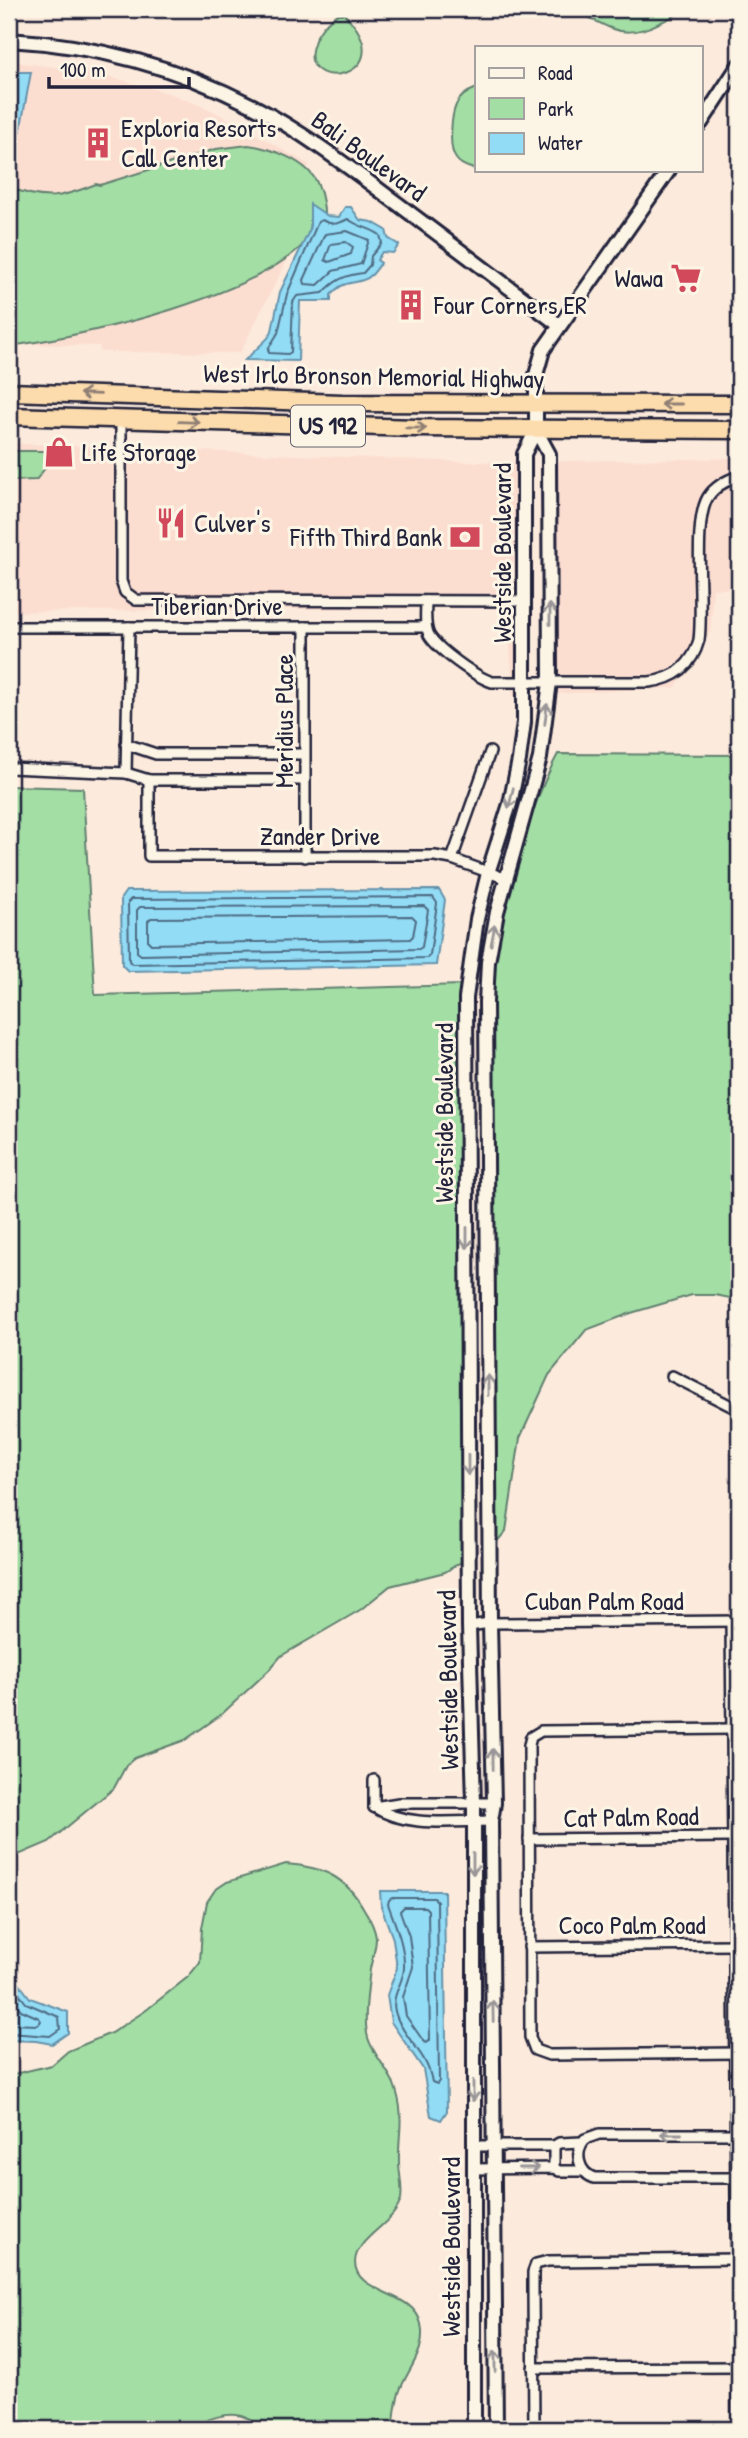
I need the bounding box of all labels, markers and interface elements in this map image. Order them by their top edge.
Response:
scale bar [49,46,189,90]
legend [475,46,702,172]
text: 100 m [60,55,106,84]
text: Road [538,58,572,87]
text: Park [538,94,573,123]
street label: Bali Boulevard [305,102,434,209]
place label: Exploria Resorts Call Center [121,110,276,175]
building icon: Exploria Resorts Call Center [81,126,115,160]
text: Water [538,128,583,157]
place label: Wawa [615,260,663,295]
supermarket icon: Wawa [669,261,703,295]
place label: Four Corners ER [433,287,587,322]
building icon: Four Corners ER [394,288,428,322]
street label: West Irlo Bronson Memorial Highway [203,355,545,396]
one-way arrow [78,388,101,401]
one-way arrow [660,397,683,411]
road number: US 192 [291,405,365,446]
one-way arrow [177,415,200,428]
one-way arrow [405,422,428,435]
place label: Life Storage [82,434,197,469]
shop icon: Life Storage [42,435,76,469]
street label: Westside Boulevard [484,463,519,643]
place label: Culver's [194,505,271,540]
restaurant icon: Culver's [154,506,188,540]
place label: Fifth Third Bank [289,519,442,554]
bank icon: Fifth Third Bank [448,520,482,554]
street label: Tiberian Drive [151,588,283,623]
one-way arrow [543,602,557,625]
street label: Meridius Place [266,654,301,788]
one-way arrow [540,703,553,726]
one-way arrow [504,787,517,809]
street label: Zander Drive [260,818,380,853]
one-way arrow [487,924,500,947]
street label: Westside Boulevard [426,1023,461,1203]
one-way arrow [460,1226,474,1249]
one-way arrow [481,1374,495,1397]
one-way arrow [461,1453,475,1476]
street label: Cuban Palm Road [524,1583,684,1618]
street label: Westside Boulevard [428,1590,467,1770]
one-way arrow [486,1748,499,1771]
street label: Cat Palm Road [563,1798,699,1835]
one-way arrow [466,1852,480,1875]
street label: Coco Palm Road [558,1907,706,1942]
one-way arrow [486,2000,500,2023]
one-way arrow [466,2080,480,2103]
one-way arrow [660,2127,683,2141]
street label: Westside Boulevard [433,2157,468,2337]
one-way arrow [517,2161,540,2175]
one-way arrow [488,2350,502,2373]

